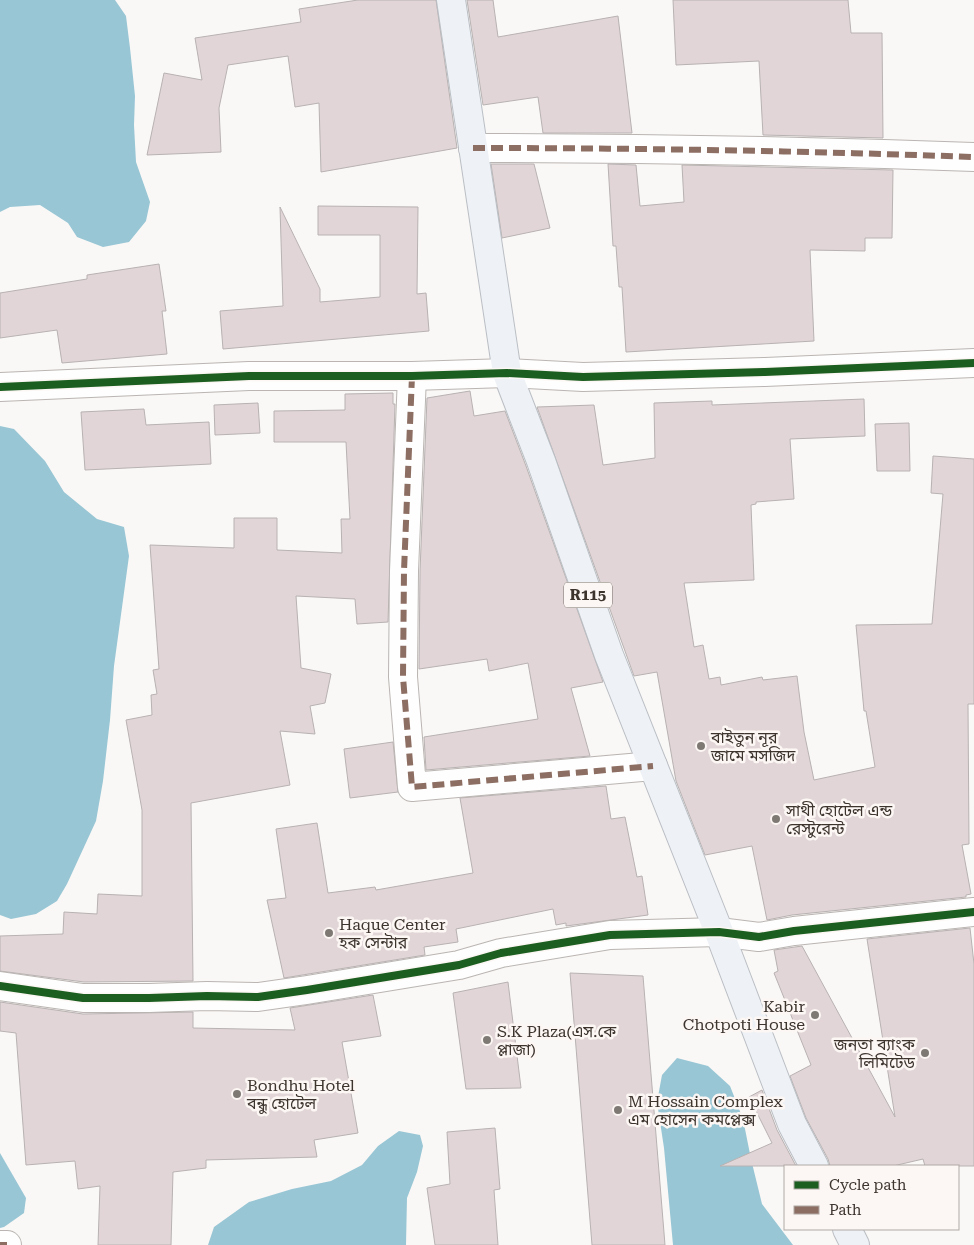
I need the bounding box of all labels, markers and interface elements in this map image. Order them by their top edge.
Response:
road number: R115 [564,582,612,608]
place label: বাইতুন নূর জামে মসজিদ [710,728,796,765]
marker: বাইতুন নূর জামে মসজিদ [695,740,707,752]
place label: সাথী হোটেল এন্ড রেস্টুরেন্ট [785,801,893,838]
marker: সাথী হোটেল এন্ড রেস্টুরেন্ট [770,813,782,825]
place label: Haque Center হক সেন্টার [338,915,446,952]
marker: Haque Center হক সেন্টার [323,927,335,939]
place label: Kabir Chotpoti House [683,997,805,1034]
marker: Kabir Chotpoti House [809,1009,821,1021]
place label: S.K Plaza(এস.কে প্লাজা) [497,1022,617,1059]
marker: S.K Plaza(এস.কে প্লাজা) [481,1034,493,1046]
place label: জনতা ব্যাংক লিমিটেড [833,1035,916,1072]
marker: জনতা ব্যাংক লিমিটেড [919,1047,931,1059]
place label: Bondhu Hotel বন্ধু হোটেল [246,1076,355,1114]
marker: Bondhu Hotel বন্ধু হোটেল [231,1088,243,1100]
place label: M Hossain Complex এম হোসেন কমপ্লেক্স [628,1092,783,1129]
marker: M Hossain Complex এম হোসেন কমপ্লেক্স [612,1104,624,1116]
legend [784,1165,959,1230]
text: Cycle path [829,1176,907,1194]
text: Path [829,1201,862,1219]

